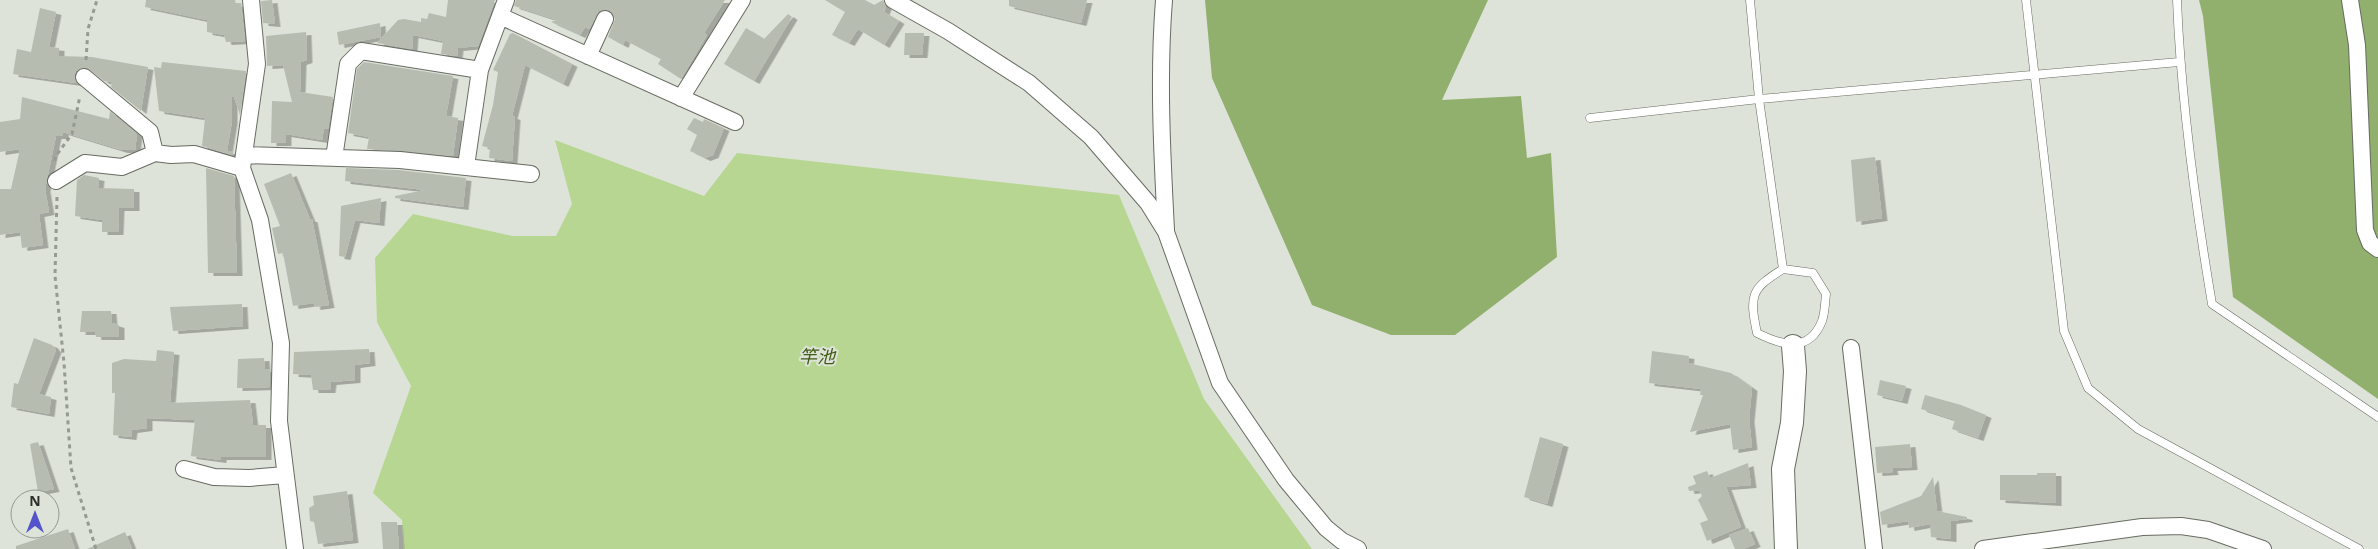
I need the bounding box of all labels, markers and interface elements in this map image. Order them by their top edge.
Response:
water label: 竿池 [799,344,837,368]
north arrow [10,489,60,539]
text: N [29,491,41,510]

